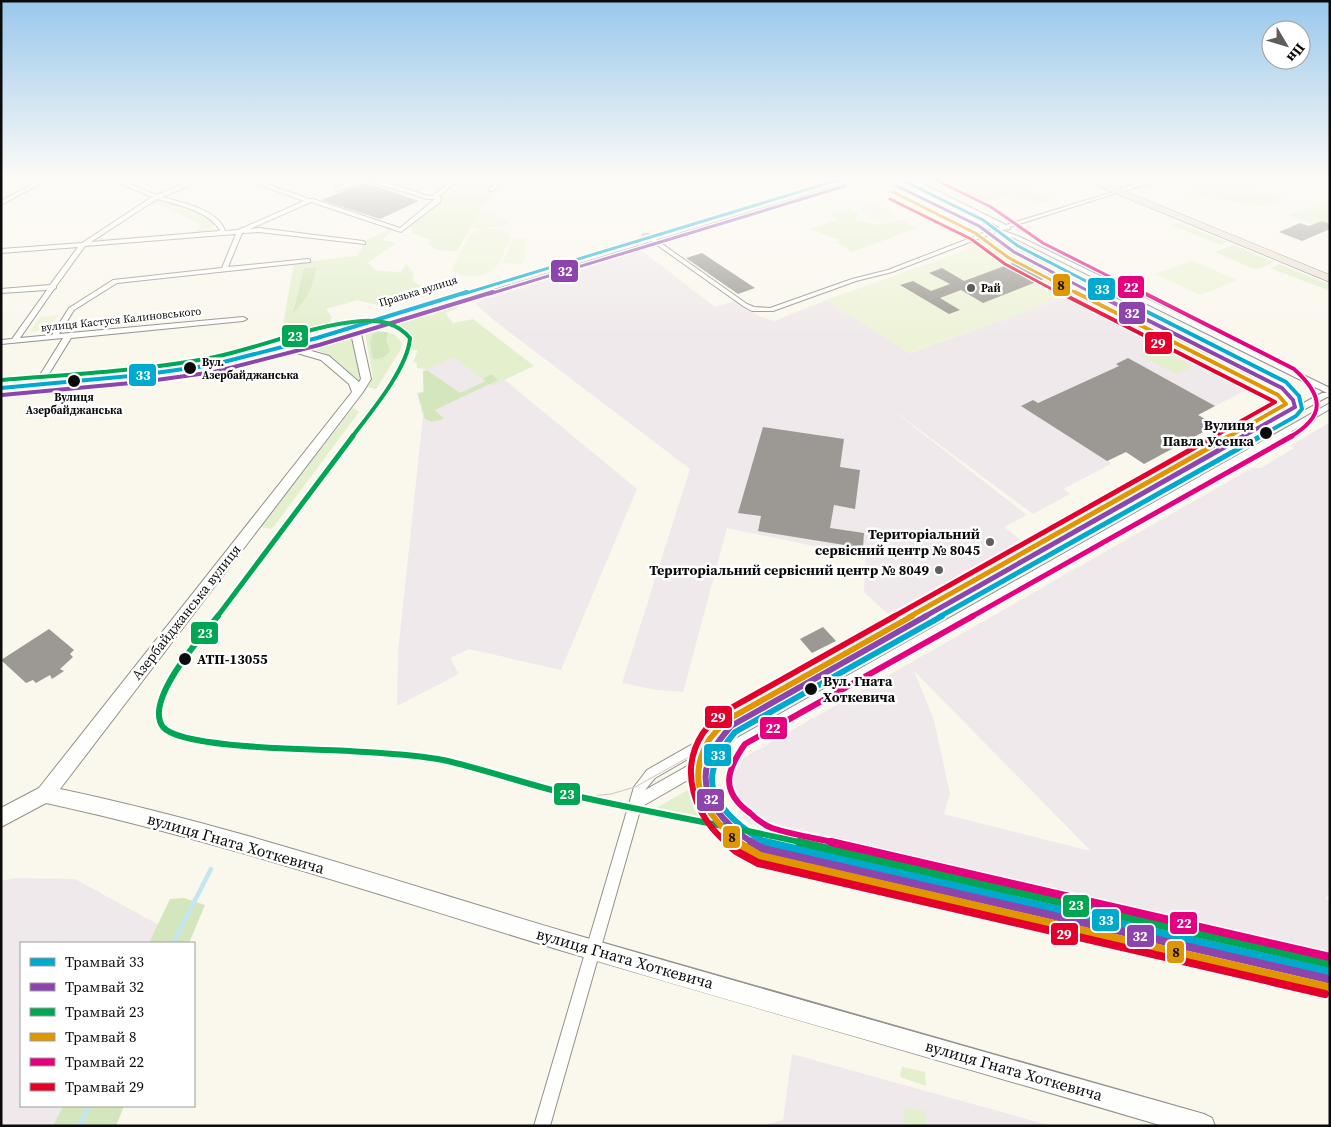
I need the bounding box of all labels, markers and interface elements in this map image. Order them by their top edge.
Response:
north arrow [1261,20,1311,70]
text: Пн [1282,39,1310,67]
line badge: 32 [550,259,579,283]
text: 32 [557,261,573,281]
street label: Празька вулиця [377,272,459,311]
line badge: 8 [1052,273,1071,297]
text: 8 [1057,275,1065,295]
line badge: 22 [1117,275,1145,299]
line badge: 33 [1087,277,1116,301]
text: 22 [1123,277,1139,297]
text: 33 [1094,279,1110,299]
place label: Рай [981,281,1001,296]
marker: Рай [965,282,977,294]
line badge: 32 [1118,301,1146,325]
text: 32 [1124,303,1140,323]
street label: вулиця Кастуся Калиновського [40,304,202,335]
line badge: 23 [281,324,309,348]
text: 23 [287,326,303,346]
line badge: 29 [1144,331,1173,355]
text: 29 [1150,333,1166,353]
place label: Вул. Азербайджанська [202,355,299,383]
marker: Вул. Азербайджанська [182,360,198,376]
line badge: 33 [128,363,157,387]
text: 33 [135,365,151,385]
marker: Вулиця Азербайджанська [66,373,82,389]
place label: Вулиця Азербайджанська [26,390,122,418]
place label: Вулиця Павла Усенка [1163,415,1255,451]
marker: Вулиця Павла Усенка [1258,425,1274,441]
place label: Територіальний сервісний центр № 8045 [815,524,980,560]
marker: Територіальний сервісний центр № 8045 [984,536,996,548]
street label: Азербайджанська вулиця [127,540,245,684]
place label: Територіальний сервісний центр № 8049 [649,560,929,580]
marker: Територіальний сервісний центр № 8049 [933,564,945,576]
line badge: 23 [190,621,219,645]
text: 23 [197,623,213,643]
place label: АТП-13055 [197,649,268,669]
marker: АТП-13055 [177,651,193,667]
place label: Вул. Гната Хоткевича [823,671,896,707]
marker: Вул. Гната Хоткевича [803,681,819,697]
line badge: 29 [704,705,733,729]
text: 29 [710,707,726,727]
line badge: 22 [759,716,788,740]
text: 22 [765,718,781,738]
line badge: 33 [703,743,732,767]
text: 33 [710,745,726,765]
line badge: 23 [553,782,581,806]
text: 23 [559,784,575,804]
line badge: 32 [696,788,725,812]
text: 32 [703,789,719,809]
street label: вулиця Гната Хоткевича [145,807,328,879]
line badge: 8 [722,825,741,849]
text: 8 [728,827,736,847]
line badge: 23 [1062,894,1090,918]
text: 23 [1068,895,1084,915]
line badge: 33 [1091,908,1120,932]
text: 33 [1098,910,1114,930]
line badge: 22 [1169,911,1198,935]
text: 22 [1176,913,1192,933]
street label: вулиця Гната Хоткевича [534,922,717,994]
line badge: 29 [1050,922,1079,946]
text: 29 [1056,924,1072,944]
line badge: 32 [1126,924,1155,948]
text: 32 [1132,926,1148,946]
line badge: 8 [1166,940,1185,964]
legend [20,942,195,1107]
text: 8 [1172,942,1180,962]
text: Трамвай 33 [65,951,144,972]
text: Трамвай 32 [65,976,144,997]
text: Трамвай 23 [65,1001,144,1022]
text: Трамвай 8 [65,1026,136,1047]
street label: вулиця Гната Хоткевича [923,1034,1106,1106]
text: Трамвай 22 [65,1051,144,1072]
text: Трамвай 29 [65,1076,144,1097]

